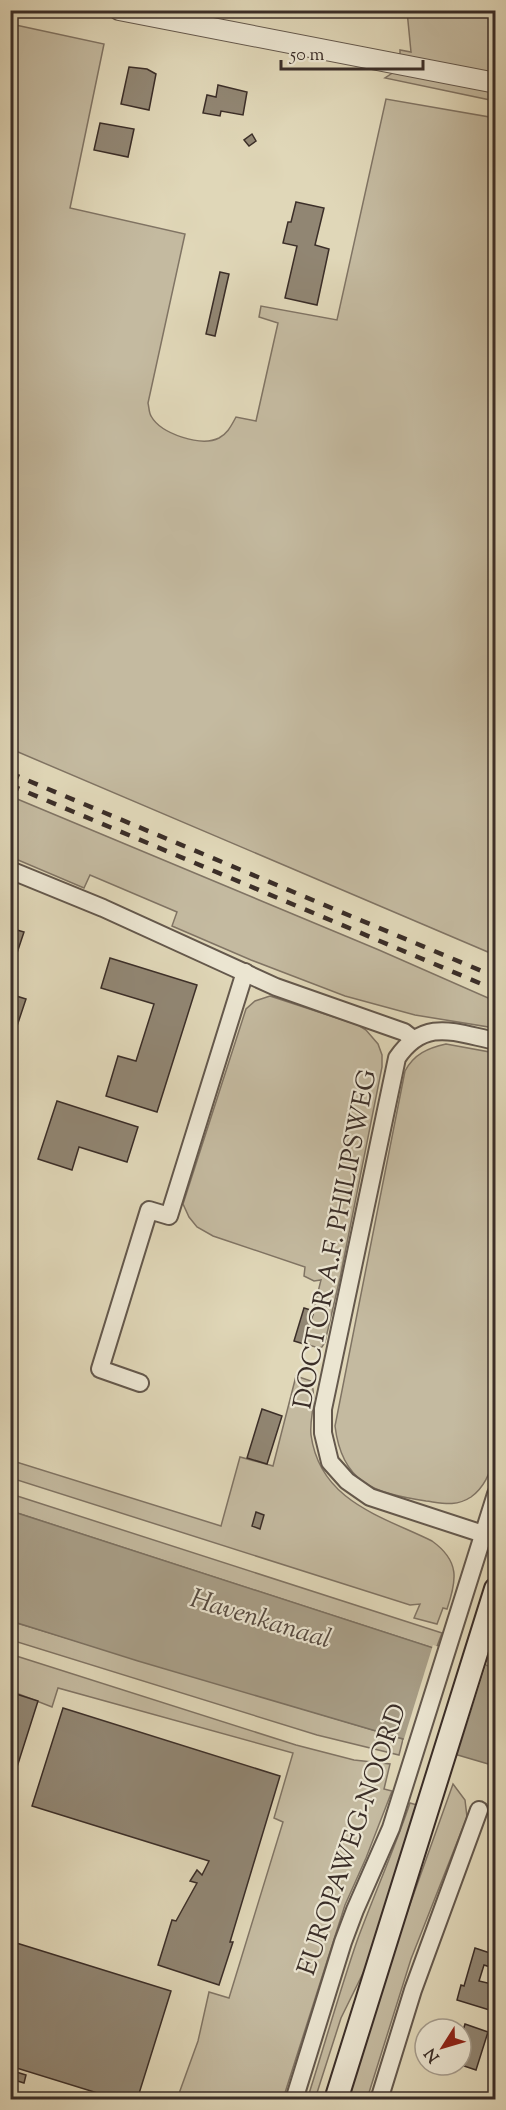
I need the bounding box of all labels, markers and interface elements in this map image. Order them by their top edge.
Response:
scale bar [281,33,424,71]
text: 50 m [289,43,325,69]
street label: DOCTOR A.F. PHILIPSWEG [285,1067,388,1412]
water label: Havenkanaal [185,1580,336,1660]
street label: EUROPAWEG-NOORD [289,1699,417,1981]
north arrow [413,2017,473,2077]
text: N [420,2042,446,2067]

